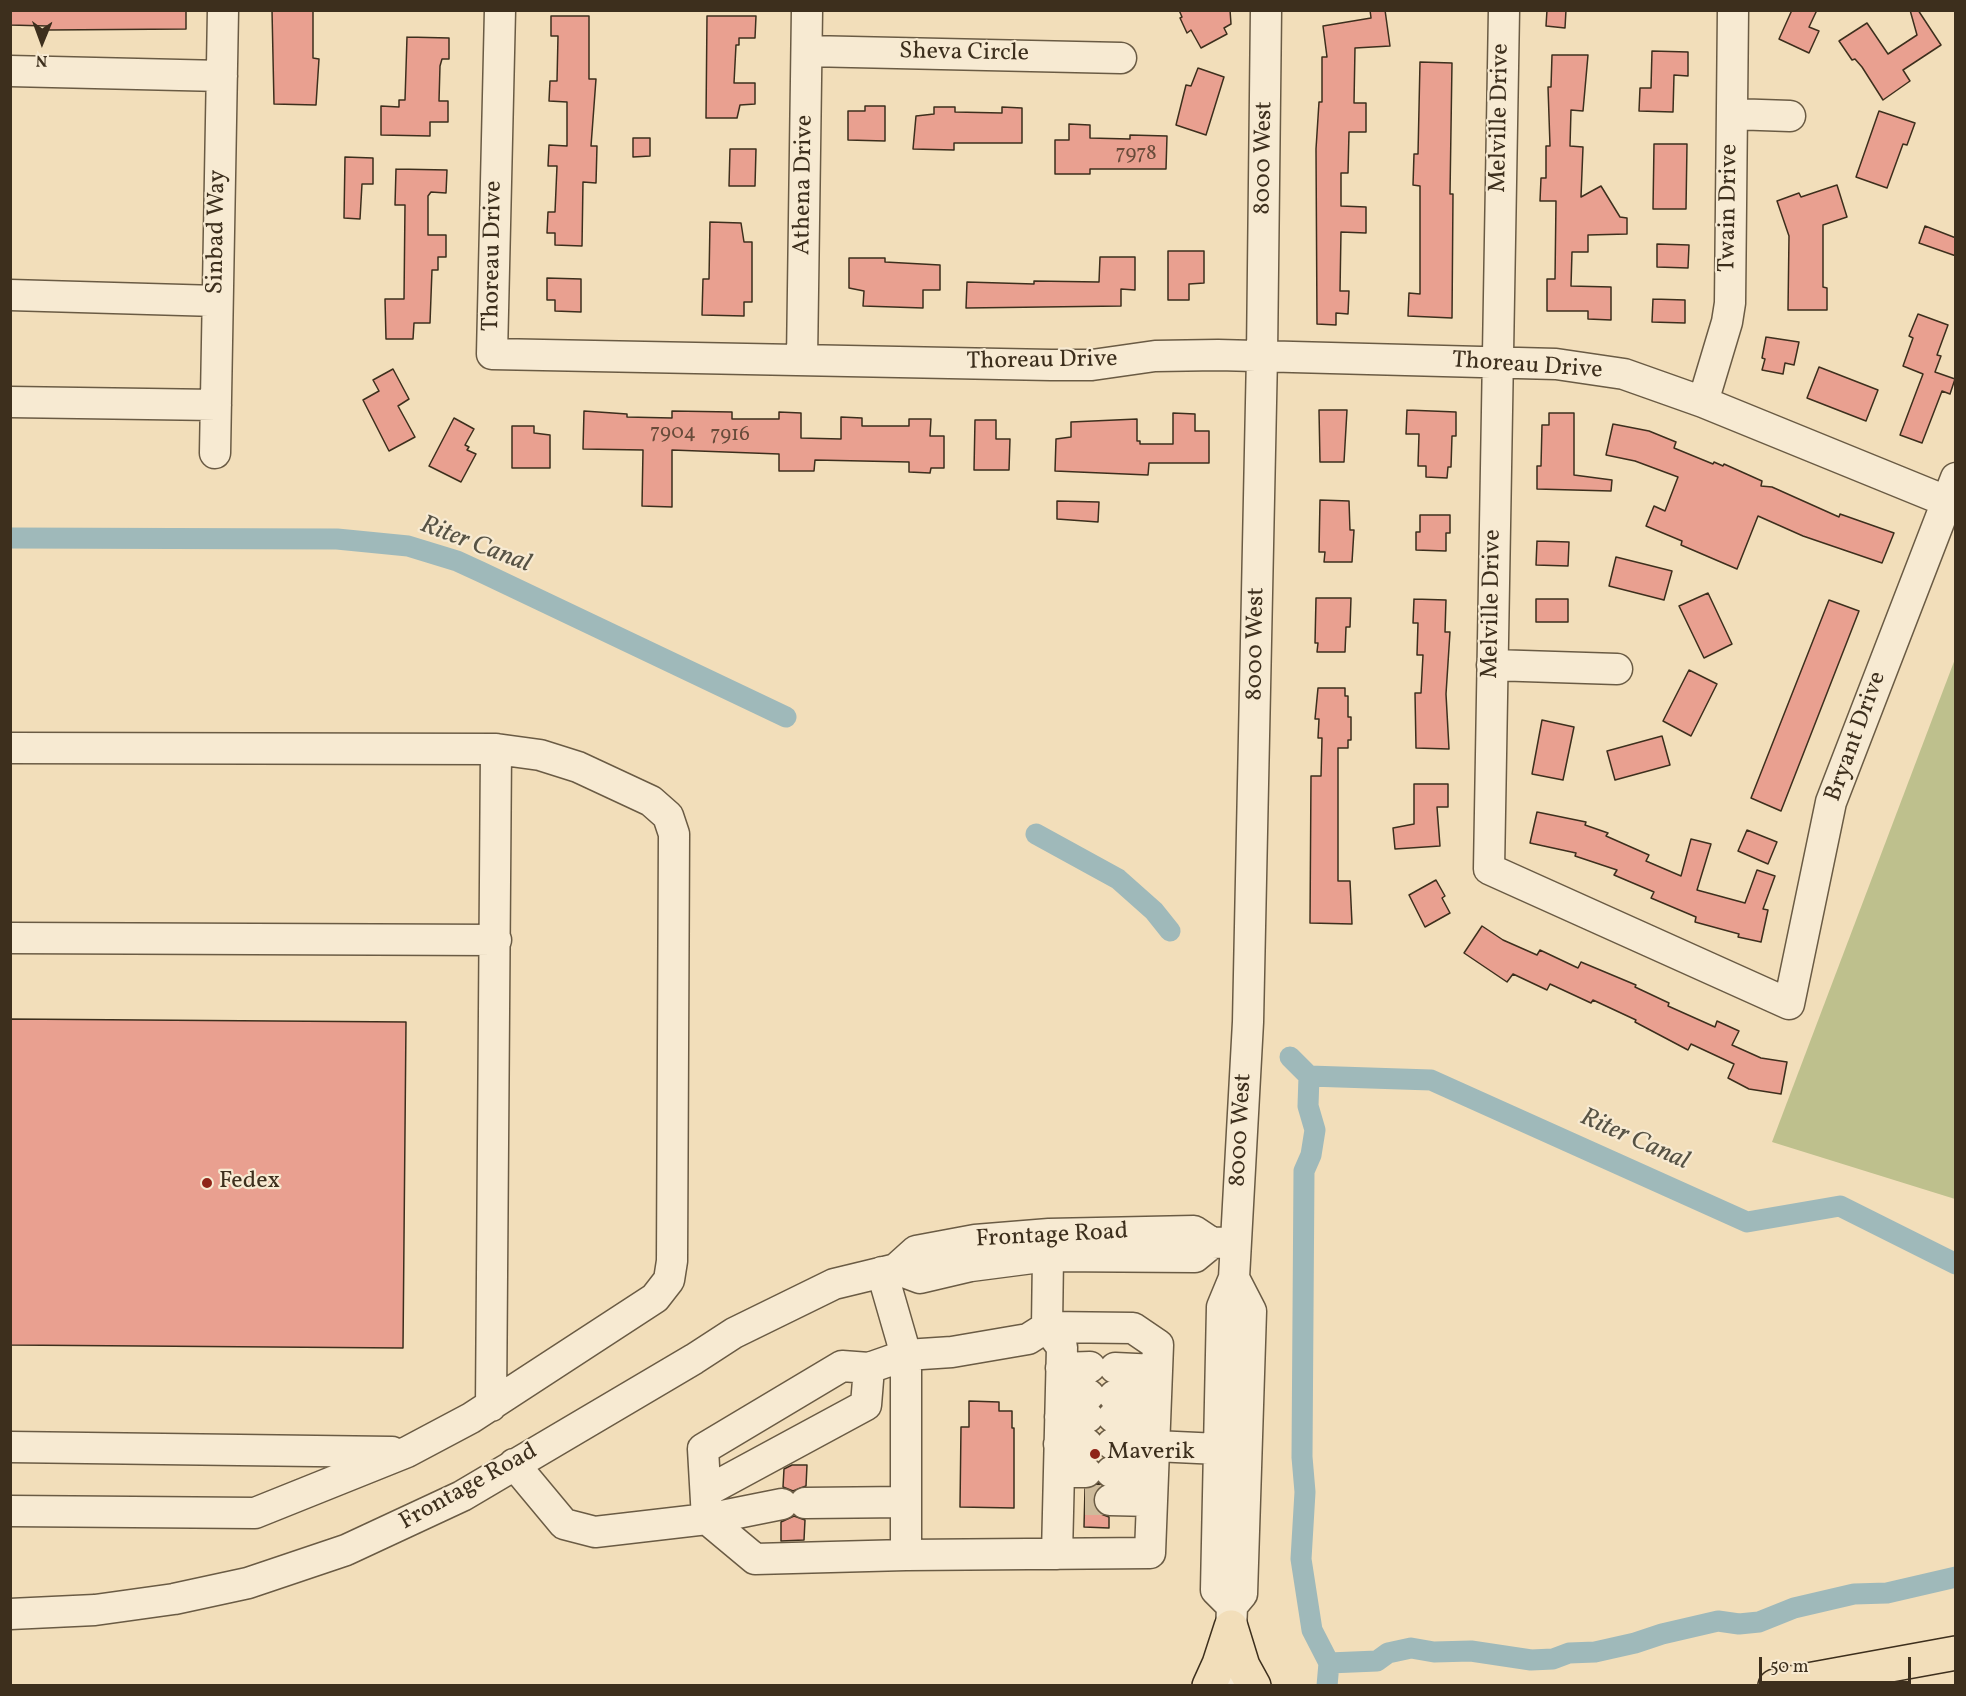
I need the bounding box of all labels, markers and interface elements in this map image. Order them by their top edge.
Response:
north arrow [12,12,72,72]
street label: Sheva Circle [899,38,1029,70]
street label: Melville Drive [1485,43,1517,193]
text: N [36,49,48,71]
street label: 8000 West [1250,101,1280,215]
street label: Athena Drive [789,115,821,255]
house number: 7978 [1115,142,1157,168]
street label: Twain Drive [1714,144,1746,272]
street label: Sinbad Way [203,169,233,295]
street label: Thoreau Drive [478,180,510,332]
street label: Thoreau Drive [966,346,1118,378]
street label: Thoreau Drive [1451,347,1603,387]
house number: 7904 [650,421,696,447]
house number: 7916 [710,423,750,449]
water label: Riter Canal [415,511,535,581]
street label: Melville Drive [1477,529,1509,679]
street label: 8000 West [1242,587,1272,701]
street label: Bryant Drive [1820,668,1894,806]
street label: 8000 West [1225,1073,1259,1187]
water label: Riter Canal [1575,1103,1693,1179]
place label: Fedex [219,1169,280,1197]
marker: Fedex [200,1176,214,1190]
street label: Frontage Road [975,1219,1129,1255]
street label: Frontage Road [395,1438,543,1538]
place label: Maverik [1107,1440,1195,1468]
marker: Maverik [1088,1447,1102,1461]
scale bar [1762,1645,1914,1683]
text: 50 m [1770,1655,1809,1680]

